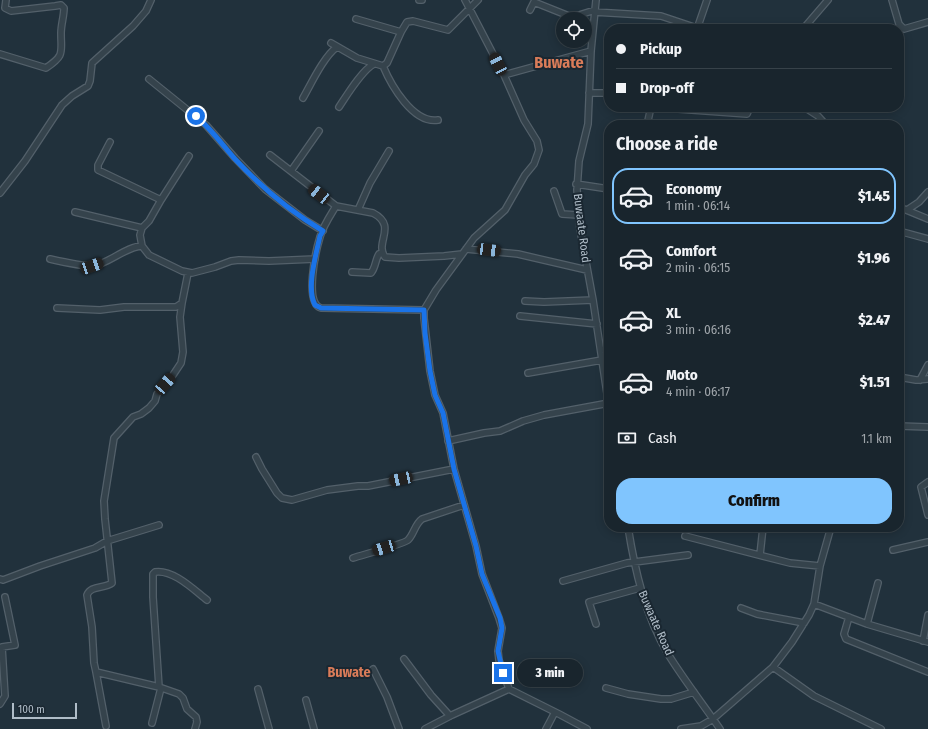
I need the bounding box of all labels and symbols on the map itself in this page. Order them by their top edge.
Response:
car [487,51,509,77]
district label: Buwate [534,53,584,72]
route start [187,107,205,125]
car [306,182,332,206]
street label: Buwaate Road [571,193,593,263]
car [476,243,502,257]
car [79,256,105,276]
car [153,371,177,397]
car [388,471,414,487]
car [371,539,397,557]
street label: Buwaate Road [635,588,677,658]
callout: 3 min [517,659,583,687]
district label: Buwate [327,664,371,681]
route end [494,664,512,682]
scale bar [12,701,77,720]

